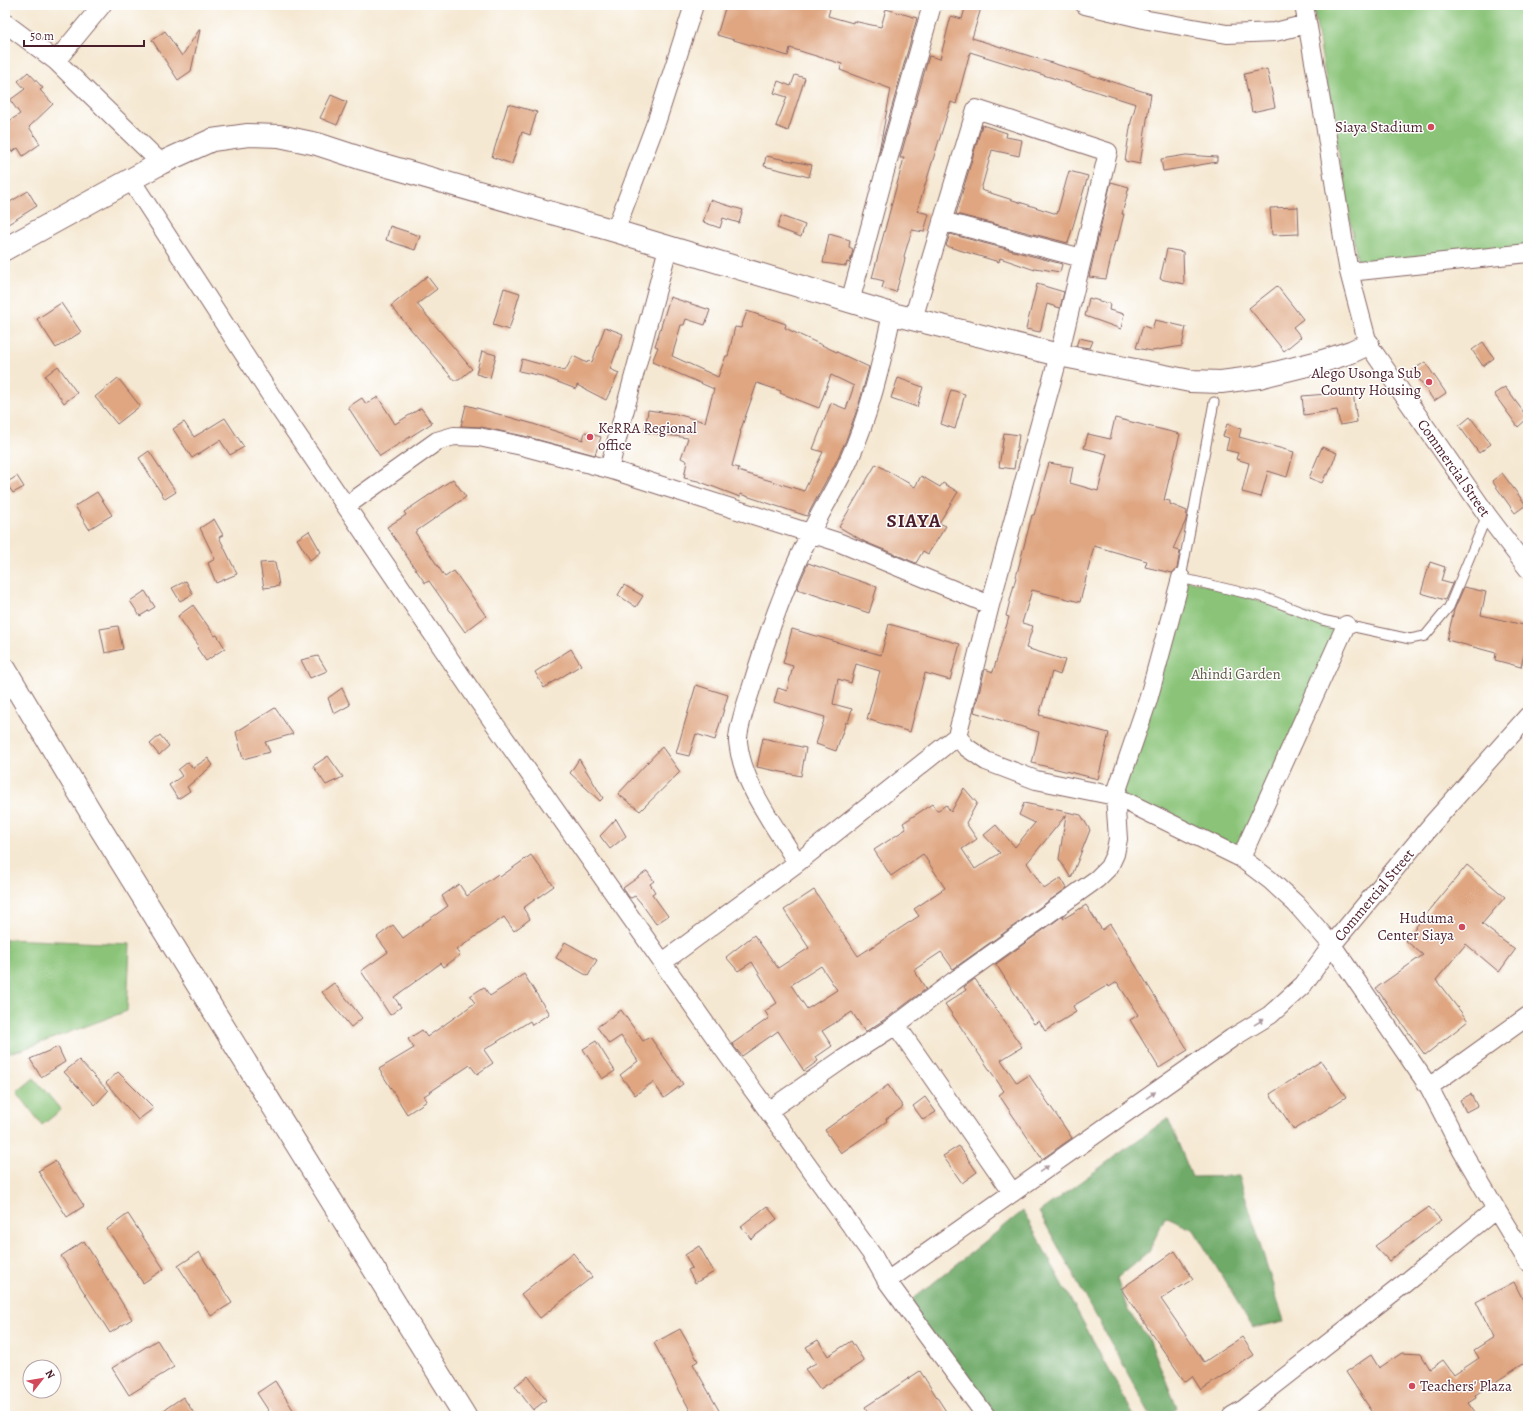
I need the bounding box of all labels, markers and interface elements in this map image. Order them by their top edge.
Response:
scale bar [24,22,144,48]
text: 50 m [30,28,54,44]
place label: Siaya Stadium [1335,117,1424,137]
marker: Siaya Stadium [1426,122,1436,132]
place label: Alego Usonga Sub County Housing [1310,363,1421,400]
marker: Alego Usonga Sub County Housing [1424,377,1434,387]
street label: Commercial Street [1413,415,1495,521]
place label: KeRRA Regional office [598,418,697,455]
marker: KeRRA Regional office [585,432,595,442]
district label: SIAYA [886,508,942,534]
park label: Ahindi Garden [1190,664,1281,684]
street label: Commercial Street [1329,845,1419,945]
place label: Huduma Center Siaya [1377,908,1454,945]
marker: Huduma Center Siaya [1457,922,1467,932]
one-way arrow [1253,1019,1265,1026]
one-way arrow [1146,1091,1156,1099]
one-way arrow [1039,1165,1050,1173]
north arrow [22,1359,62,1399]
text: N [42,1367,59,1381]
place label: Teachers' Plaza [1420,1376,1512,1396]
marker: Teachers' Plaza [1407,1381,1417,1391]

